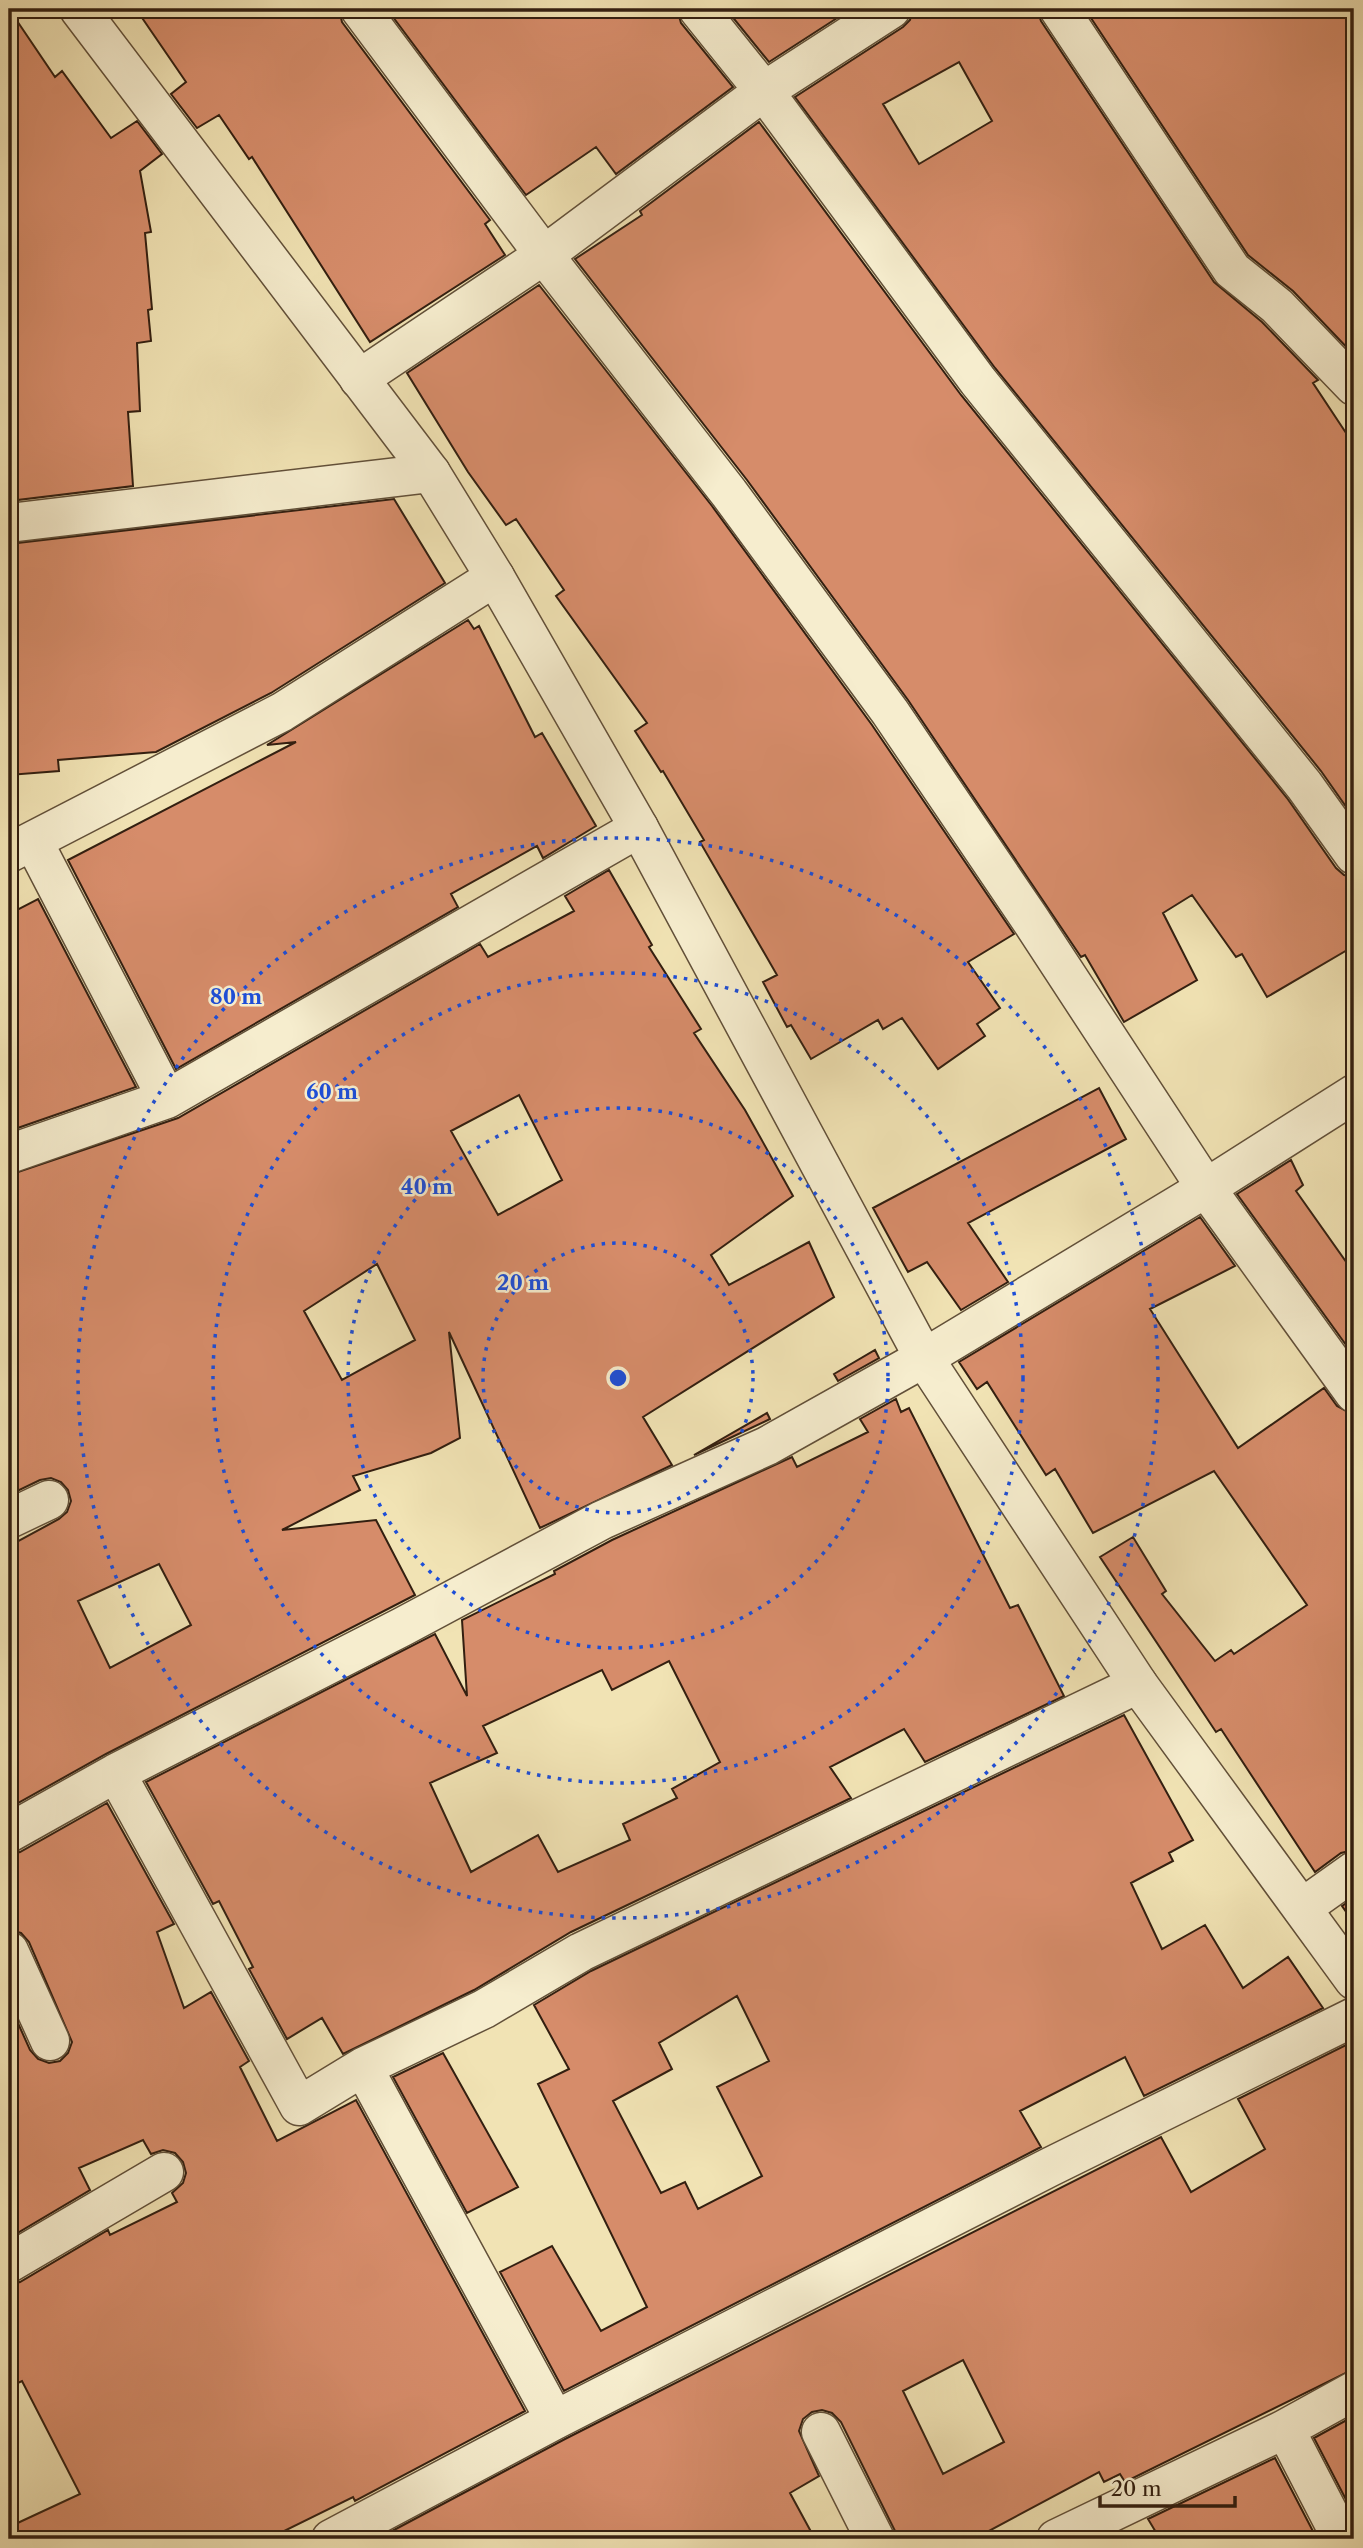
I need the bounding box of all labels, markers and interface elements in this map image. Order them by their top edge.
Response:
text: 80 m [210,984,262,1009]
text: 60 m [306,1079,358,1104]
text: 40 m [401,1174,453,1199]
text: 20 m [497,1270,549,1295]
centre of rings [606,1366,630,1390]
scale bar [1100,2464,1235,2508]
text: 20 m [1111,2476,1162,2501]

